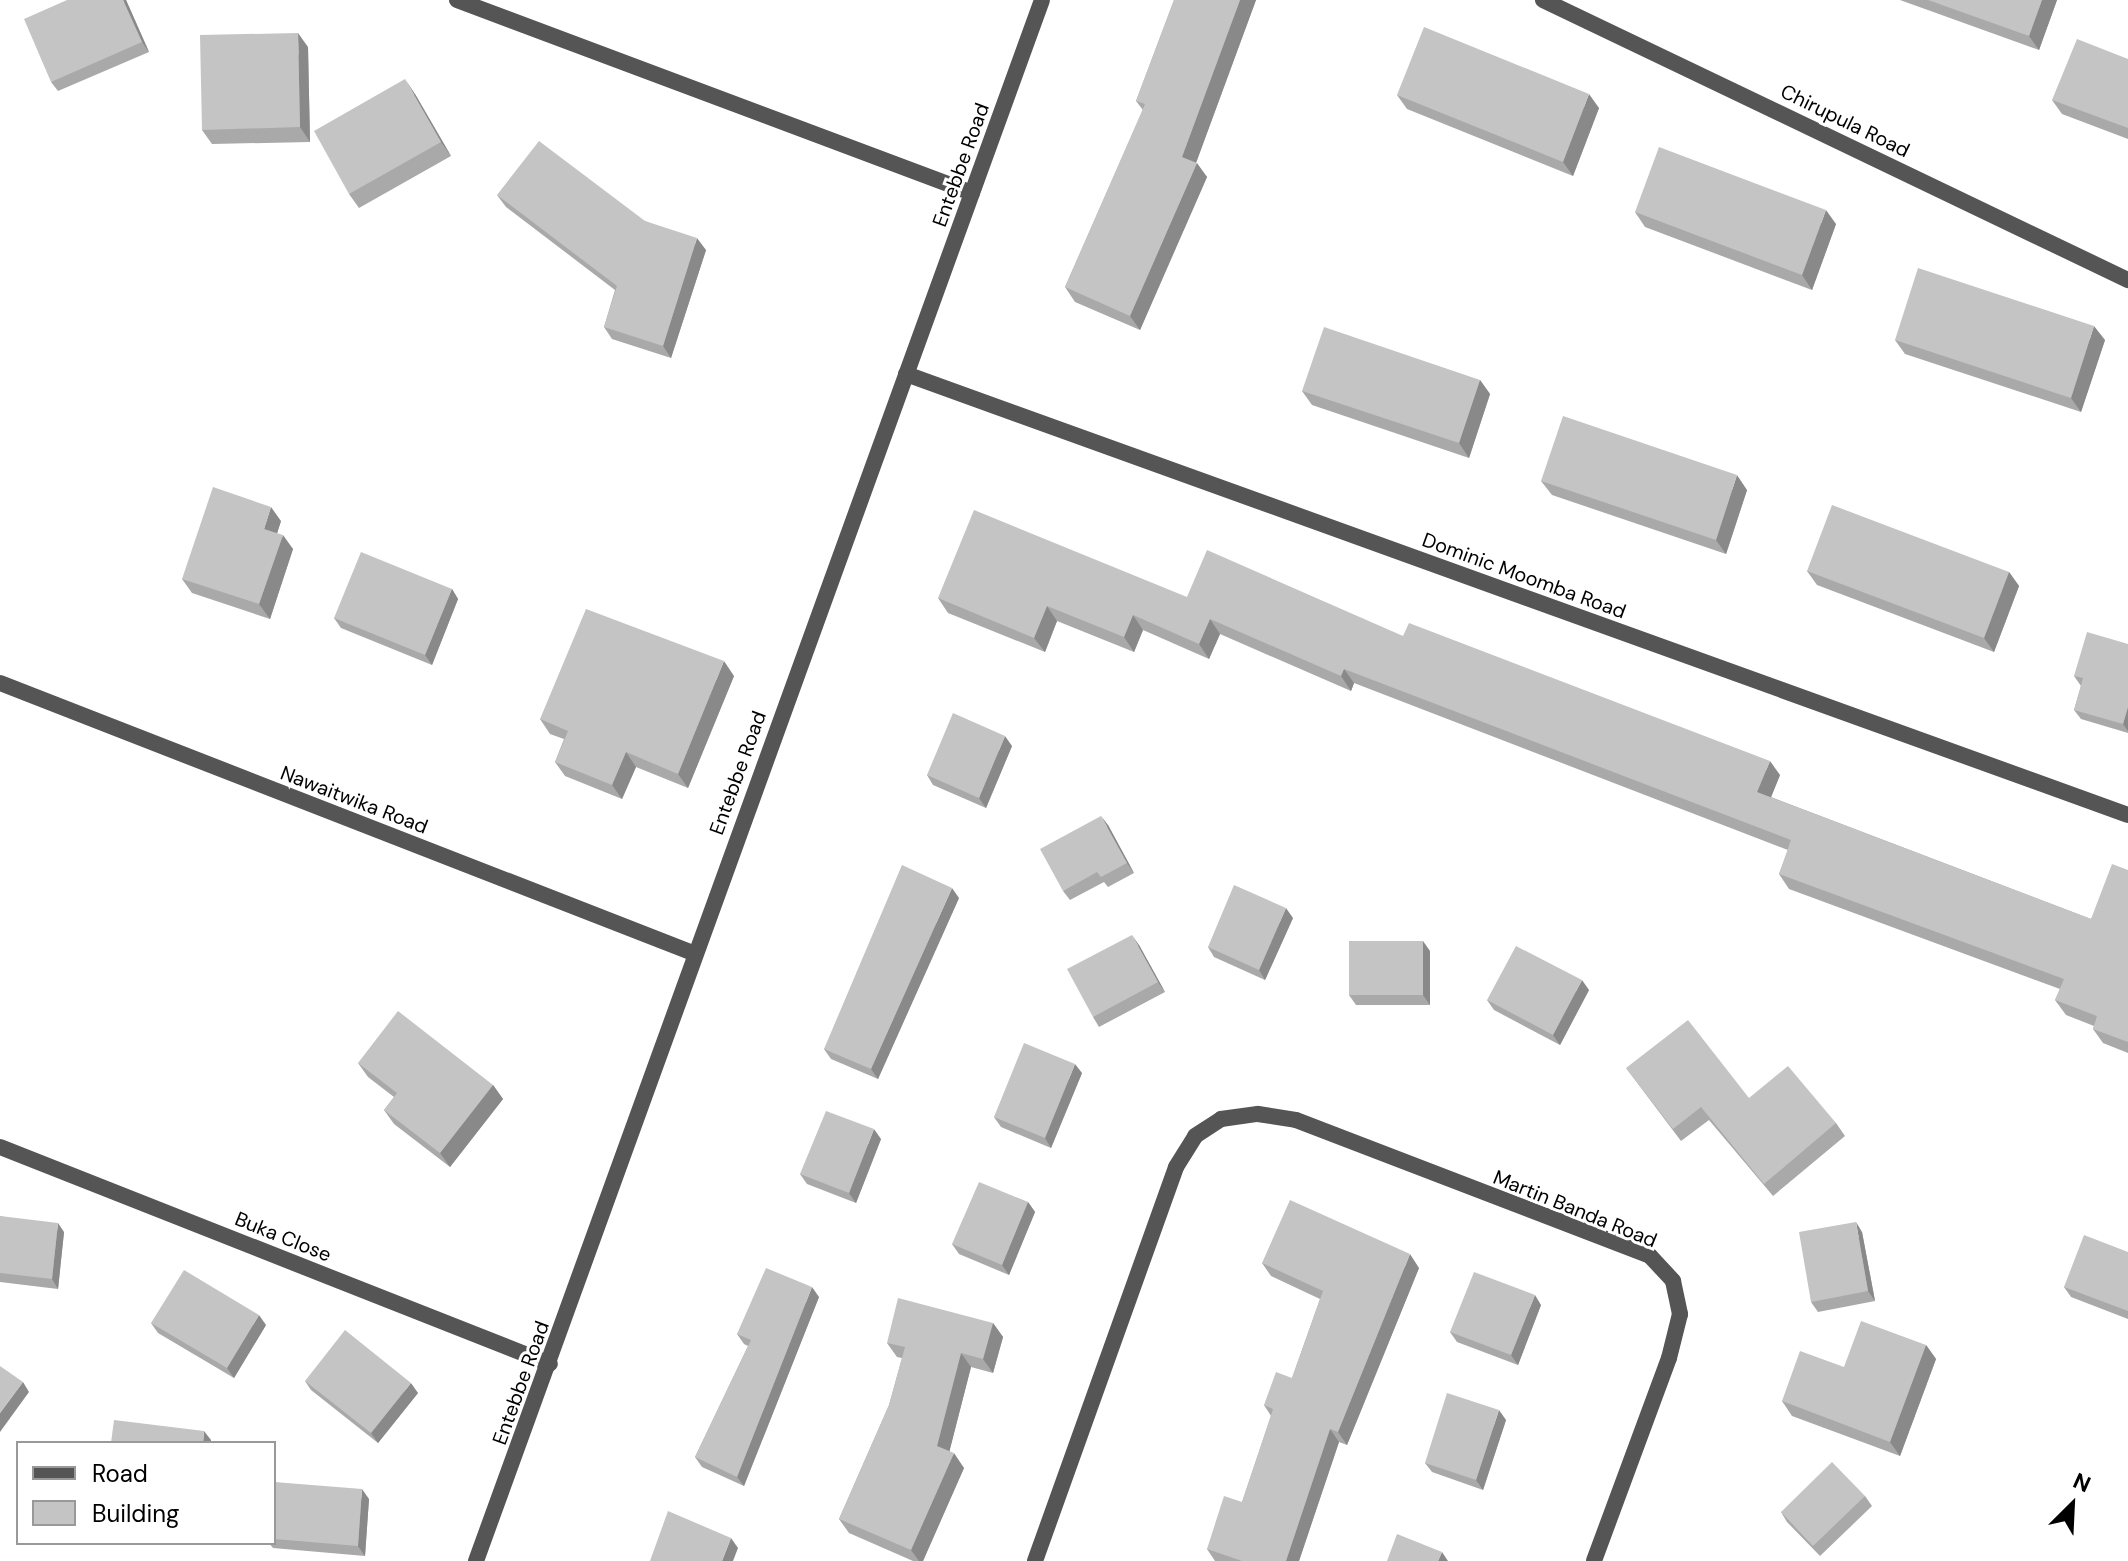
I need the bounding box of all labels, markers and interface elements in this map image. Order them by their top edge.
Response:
street label: Chirupula Road [1777,79,1913,163]
street label: Entebbe Road [927,100,995,230]
street label: Dominic Moomba Road [1419,528,1629,624]
street label: Entebbe Road [704,708,772,838]
street label: Nawaitwika Road [277,761,431,839]
street label: Martin Banda Road [1490,1165,1660,1253]
street label: Buka Close [231,1207,335,1267]
street label: Entebbe Road [487,1318,555,1448]
legend [16,1441,276,1545]
text: Road [92,1458,148,1489]
north arrow [2032,1465,2112,1545]
text: N [2069,1466,2095,1499]
text: Building [92,1498,179,1529]

